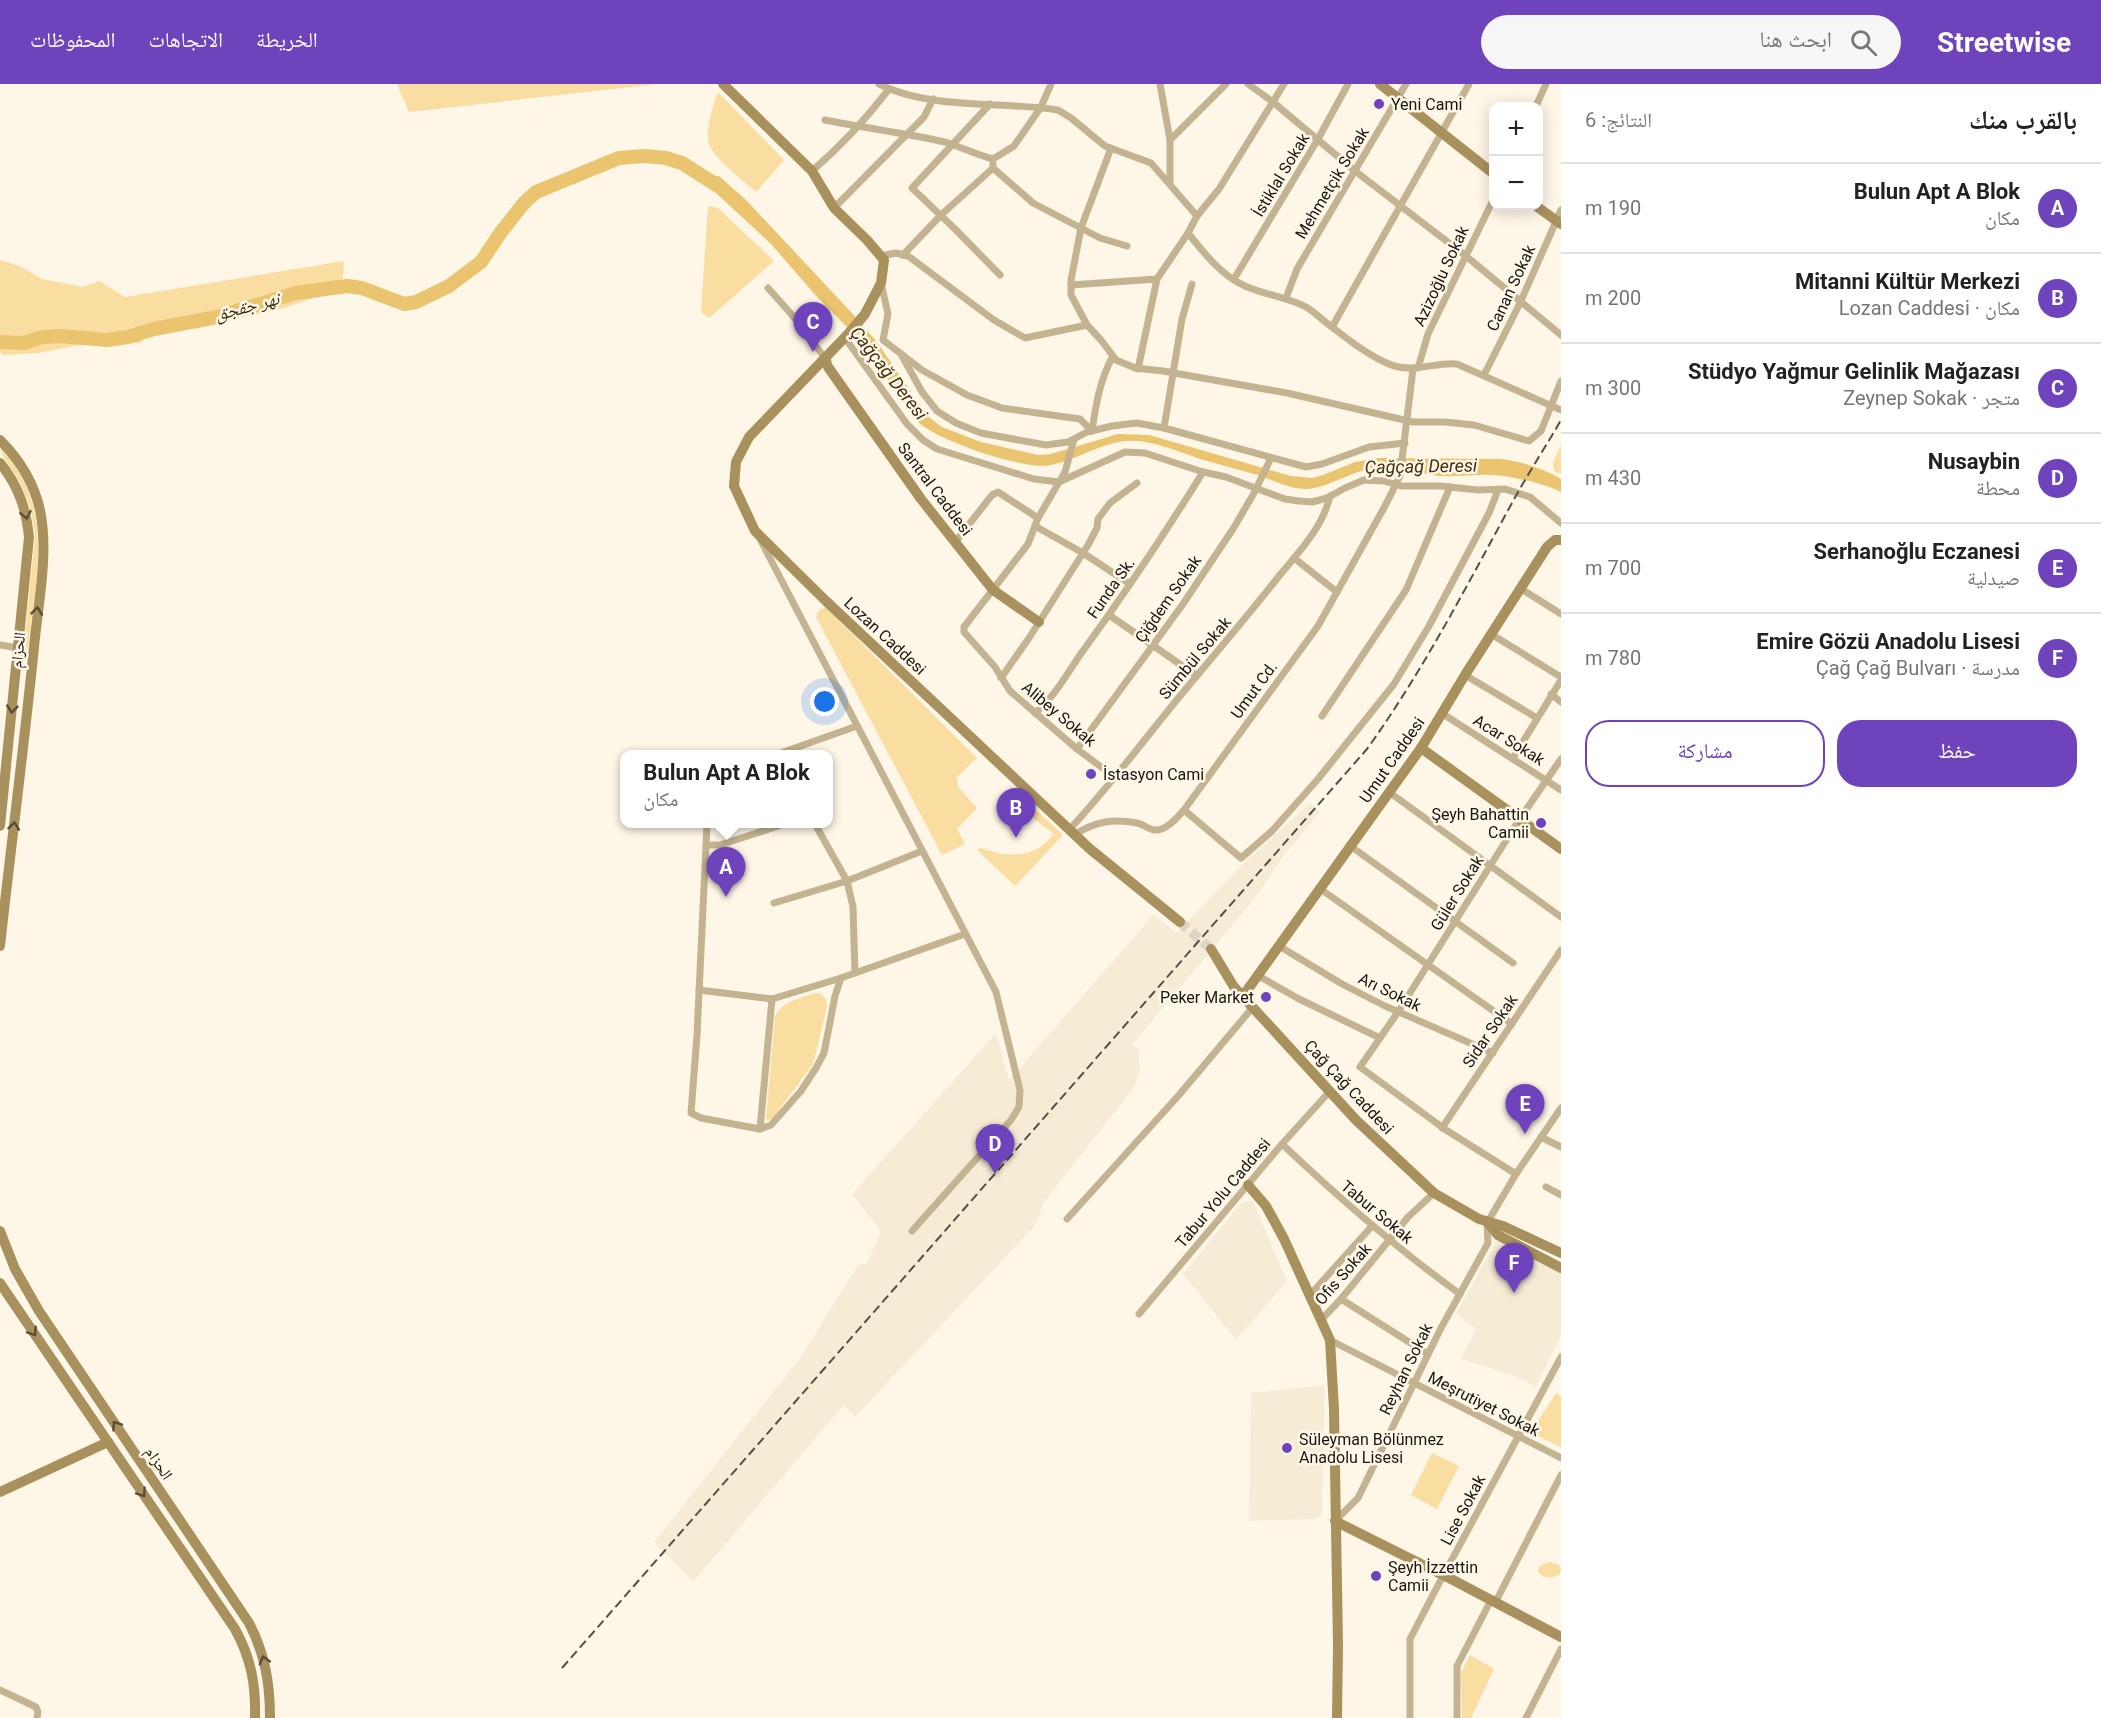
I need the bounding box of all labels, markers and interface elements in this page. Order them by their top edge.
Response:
search box [1481,15,1901,69]
icon: search [1847,26,1880,59]
text: Streetwise [1937,26,2071,59]
text: ابحث هنا [1760,27,1832,52]
text: المحفوظات [30,28,115,52]
text: الاتجاهات [148,28,223,52]
text: الخريطة [256,28,318,52]
place label: Yeni Cami [1391,95,1462,114]
marker: Yeni Cami [1372,97,1386,111]
map controls [1489,102,1543,210]
button: + [1489,102,1543,156]
text: بالقرب منك [1969,105,2077,135]
text: النتائج: 6 [1585,108,1652,132]
street label: Mehmetçik Sokak [1291,123,1373,242]
street label: İstiklal Sokak [1249,129,1314,220]
button: − [1489,156,1543,210]
text: Bulun Apt A Blok [1854,179,2020,204]
text: 190 m [1585,196,1641,220]
text: A [2051,196,2064,220]
text: مكان [1985,206,2020,230]
street label: Azizoğlu Sokak [1409,222,1473,329]
street label: Canan Sokak [1483,241,1540,334]
text: Mitanni Kültür Merkezi [1795,269,2020,294]
text: 200 m [1585,286,1641,310]
text: B [2051,286,2064,310]
water label: نهر جقجق [213,287,285,326]
text: مكان · Lozan Caddesi [1839,296,2020,320]
pin: C [794,302,832,352]
water label: Çağçağ Deresi [846,322,932,424]
text: Stüdyo Yağmur Gelinlik Mağazası [1688,359,2020,384]
text: 300 m [1585,376,1641,400]
text: C [2051,376,2064,400]
text: متجر · Zeynep Sokak [1843,386,2020,410]
street label: Santral Caddesi [894,439,976,539]
text: Nusaybin [1928,449,2020,474]
water label: Çağçağ Deresi [1365,455,1478,477]
text: 430 m [1585,466,1641,490]
text: D [2051,466,2064,490]
text: محطة [1976,476,2020,500]
one-way arrow [19,510,32,520]
text: Serhanoğlu Eczanesi [1814,539,2020,564]
street label: Çiğdem Sokak [1131,551,1206,646]
street label: Funda Sk. [1083,554,1139,622]
text: 700 m [1585,556,1641,580]
text: E [2052,556,2063,580]
text: صيدلية [1967,566,2020,590]
street label: Lozan Caddesi [840,593,930,679]
one-way arrow [30,606,43,615]
street label: Sümbül Sokak [1155,612,1235,703]
text: Emire Gözü Anadolu Lisesi [1756,629,2020,654]
street label: الحزام [7,631,30,669]
text: 780 m [1585,646,1641,670]
text: F [2052,646,2063,670]
text: مدرسة · Çağ Çağ Bulvarı [1816,656,2020,680]
street label: Umut Cd. [1227,658,1281,722]
street label: Alibey Sokak [1018,678,1101,751]
your location [810,687,839,716]
one-way arrow [6,704,19,713]
street label: Acar Sokak [1470,711,1549,770]
street label: Umut Caddesi [1355,713,1429,807]
button: مشاركة [1585,720,1825,787]
button: حفظ [1837,720,2077,787]
popup [620,750,833,828]
text: Bulun Apt A Blok [643,760,810,785]
place label: İstasyon Cami [1103,765,1204,784]
marker: İstasyon Cami [1084,767,1098,781]
text: مكان [643,787,678,811]
pin: B [996,788,1036,838]
place label: Şeyh Bahattin Camii [1431,805,1529,842]
marker: Şeyh Bahattin Camii [1534,816,1548,830]
one-way arrow [7,821,20,830]
pin: A [706,848,746,897]
street label: Güler Sokak [1426,851,1488,934]
street label: Arı Sokak [1356,969,1425,1016]
place label: Peker Market [1160,988,1254,1007]
marker: Peker Market [1259,990,1273,1004]
street label: Sidar Sokak [1459,990,1522,1071]
street label: Çağ Çağ Caddesi [1300,1036,1398,1138]
pin: E [1506,1084,1544,1134]
pin: D [976,1124,1014,1174]
street label: Tabur Yolu Caddesi [1172,1134,1274,1252]
street label: Tabur Sokak [1337,1176,1418,1248]
street label: Ofis Sokak [1311,1239,1376,1309]
pin: F [1494,1244,1534,1293]
street label: Reyhan Sokak [1376,1319,1437,1418]
one-way arrow [26,1325,37,1336]
street label: Meşrutiyet Sokak [1425,1368,1544,1441]
one-way arrow [111,1421,123,1431]
place label: Süleyman Bölünmez Anadolu Lisesi [1299,1430,1444,1467]
marker: Süleyman Bölünmez Anadolu Lisesi [1280,1441,1294,1455]
street label: الحزام [140,1443,177,1484]
street label: Lise Sokak [1437,1471,1490,1548]
one-way arrow [135,1486,146,1497]
place label: Şeyh İzzettin Camii [1388,1558,1478,1595]
marker: Şeyh İzzettin Camii [1369,1569,1383,1583]
one-way arrow [259,1655,271,1666]

